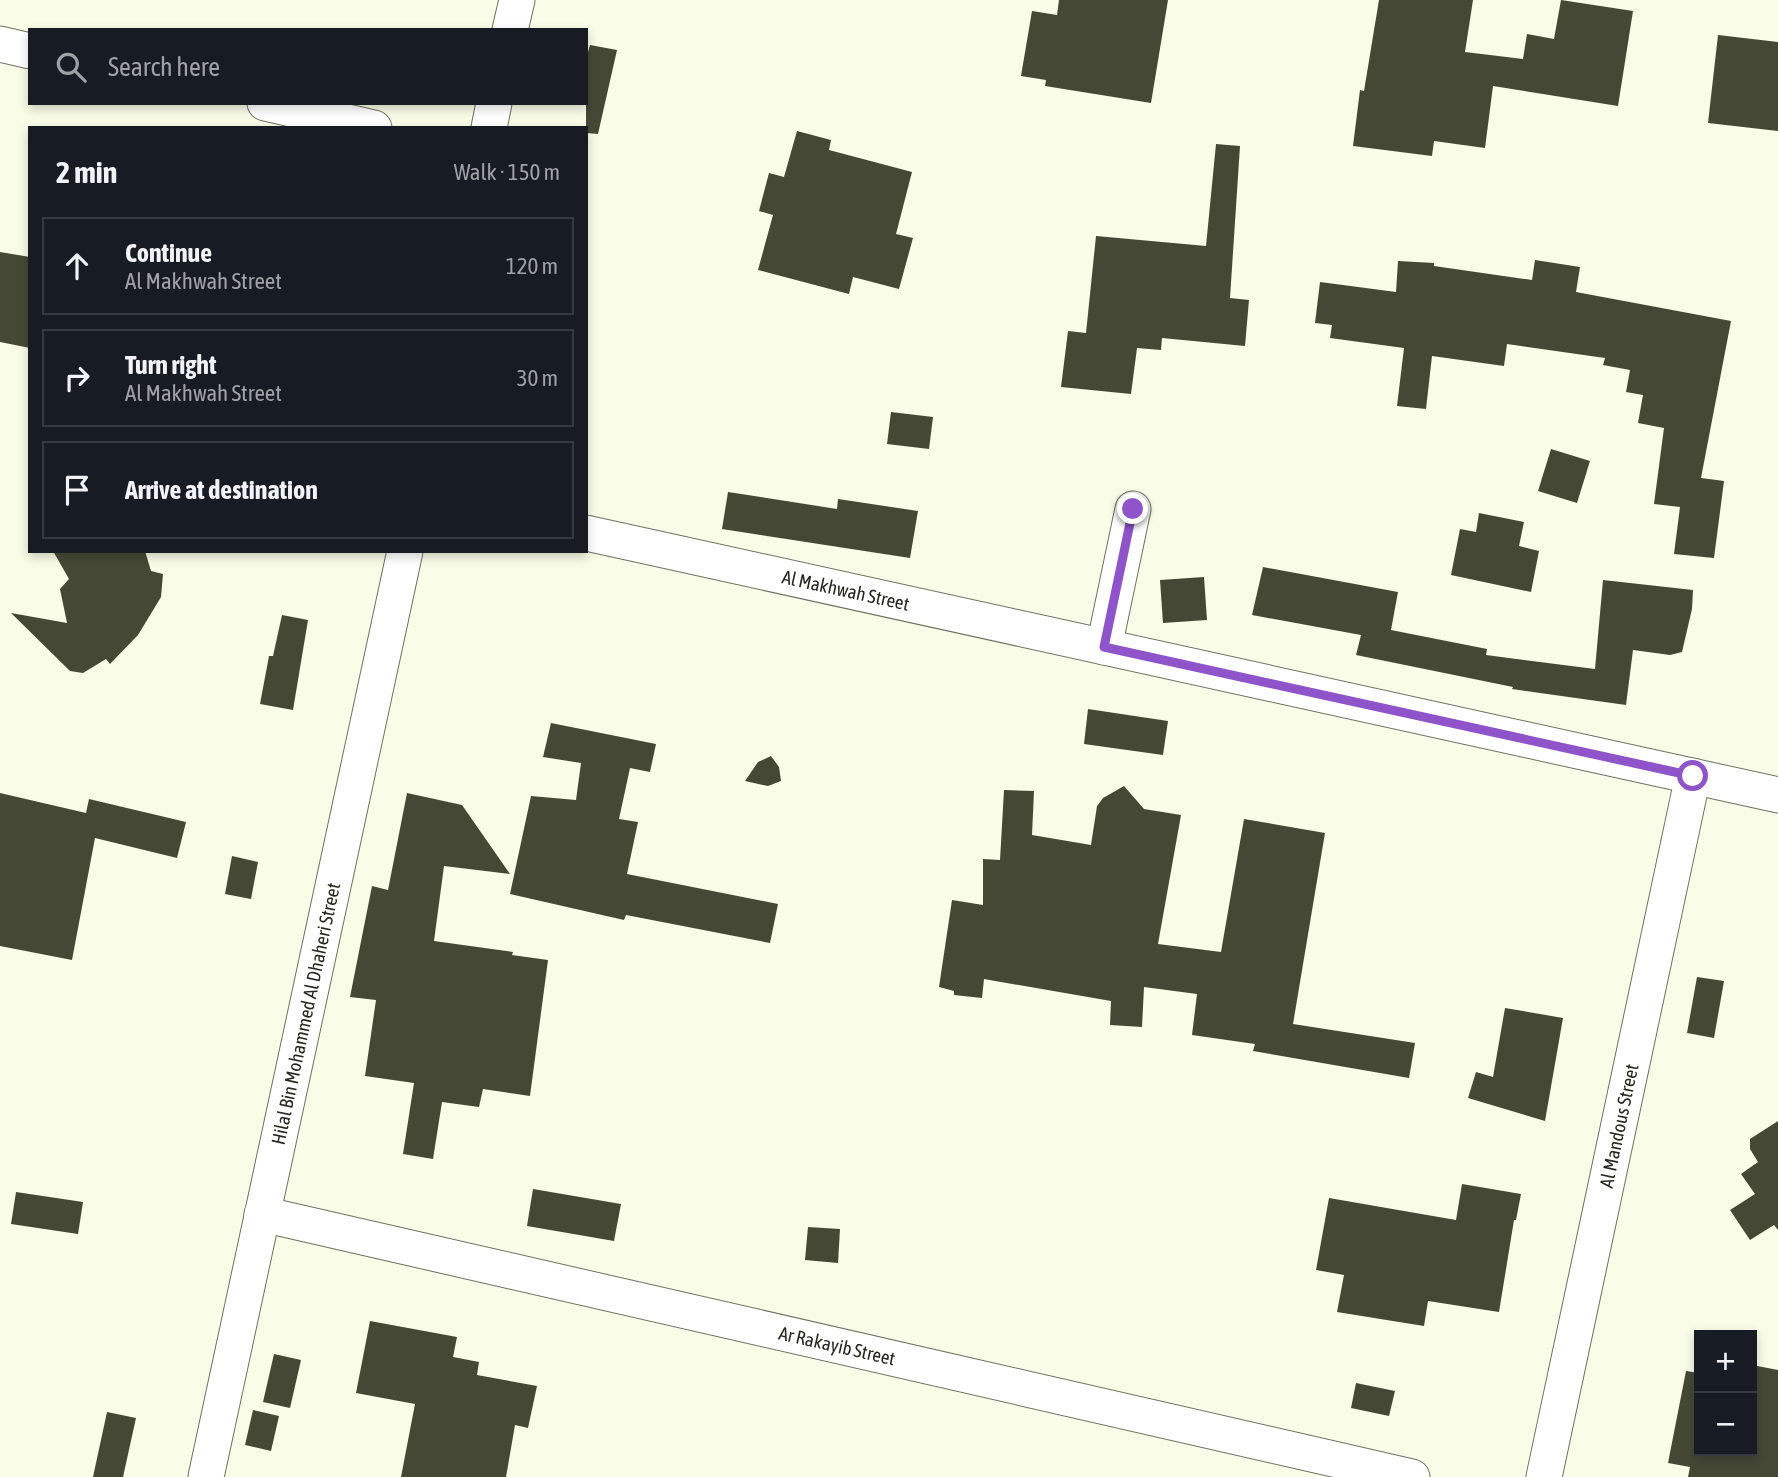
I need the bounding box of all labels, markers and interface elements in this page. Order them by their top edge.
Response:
search box [28,28,588,105]
icon: search [52,48,90,86]
text: Search here [108,52,220,82]
text: 2 min [56,155,117,189]
text: Walk · 150 m [454,159,560,185]
text: Continue [125,238,212,268]
icon: ahead [58,247,96,285]
text: 120 m [506,253,558,279]
text: Al Makhwah Street [125,268,282,294]
text: Turn right [125,350,216,380]
icon: right [58,359,96,397]
text: 30 m [517,365,558,391]
text: Al Makhwah Street [125,380,282,406]
icon: arrive [58,471,96,509]
text: Arrive at destination [125,475,318,505]
route end [1117,493,1148,524]
street label: Al Makhwah Street [780,565,911,615]
route start [1677,760,1708,791]
street label: Hilal Bin Mohammed Al Dhaheri Street [267,881,344,1147]
street label: Al Mandous Street [1595,1062,1642,1190]
street label: Ar Rakayib Street [777,1322,897,1369]
map controls [1694,1330,1757,1456]
button: + [1694,1330,1757,1393]
button: − [1694,1393,1757,1456]

